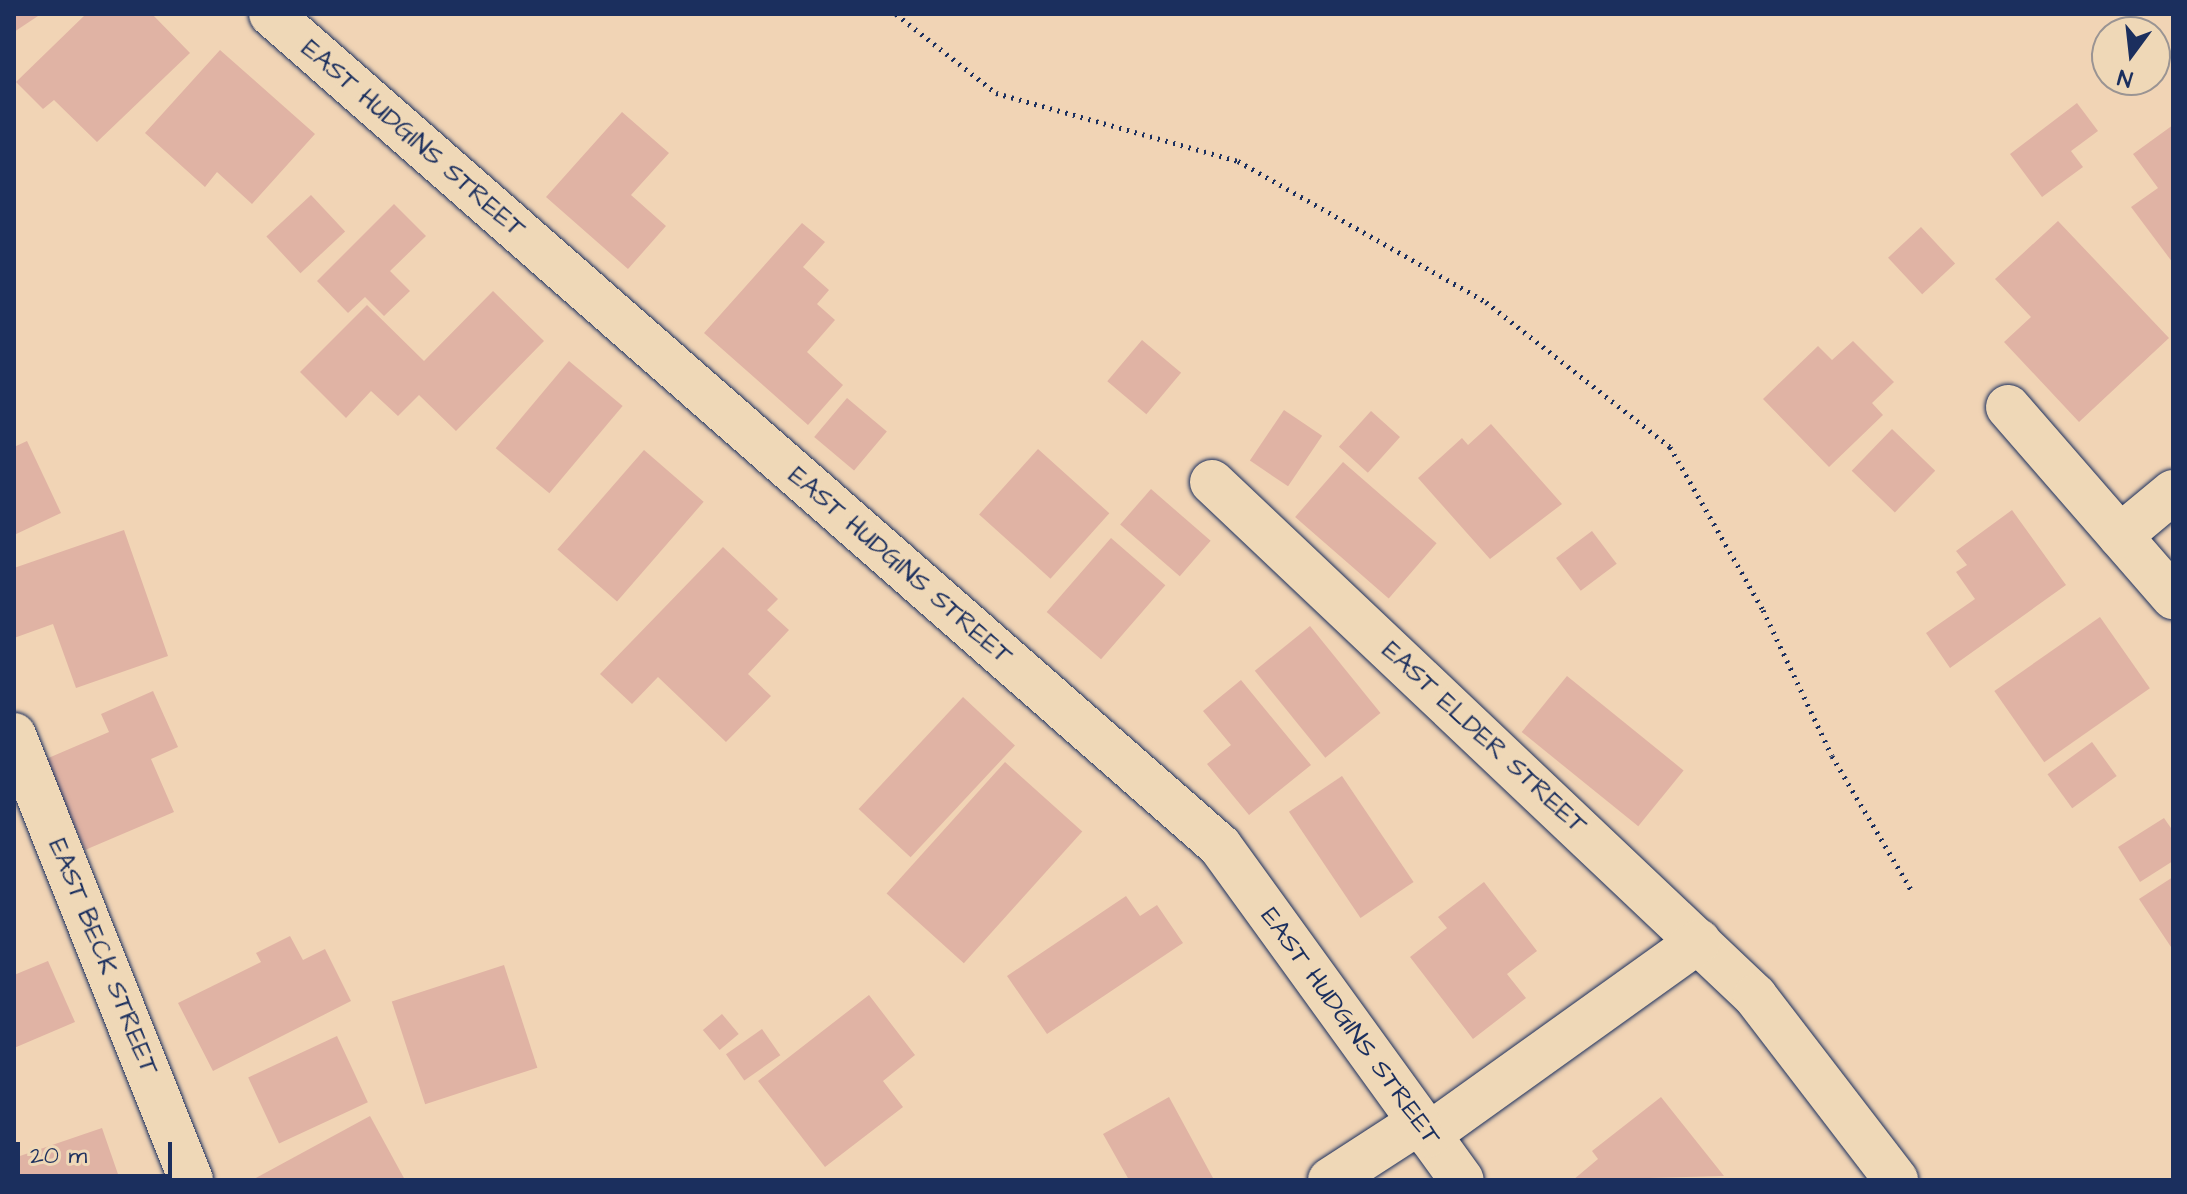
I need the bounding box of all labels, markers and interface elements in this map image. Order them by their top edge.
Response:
north arrow [2091,16,2171,96]
street label: EAST HUDGINS STREET [295,33,531,245]
text: N [2115,61,2136,94]
street label: EAST HUDGINS STREET [782,460,1018,672]
street label: EAST ELDER STREET [1375,635,1593,841]
street label: EAST BECK STREET [41,834,165,1080]
street label: EAST HUDGINS STREET [1253,902,1447,1152]
scale bar [20,1126,176,1176]
text: 20 m [30,1139,87,1173]

